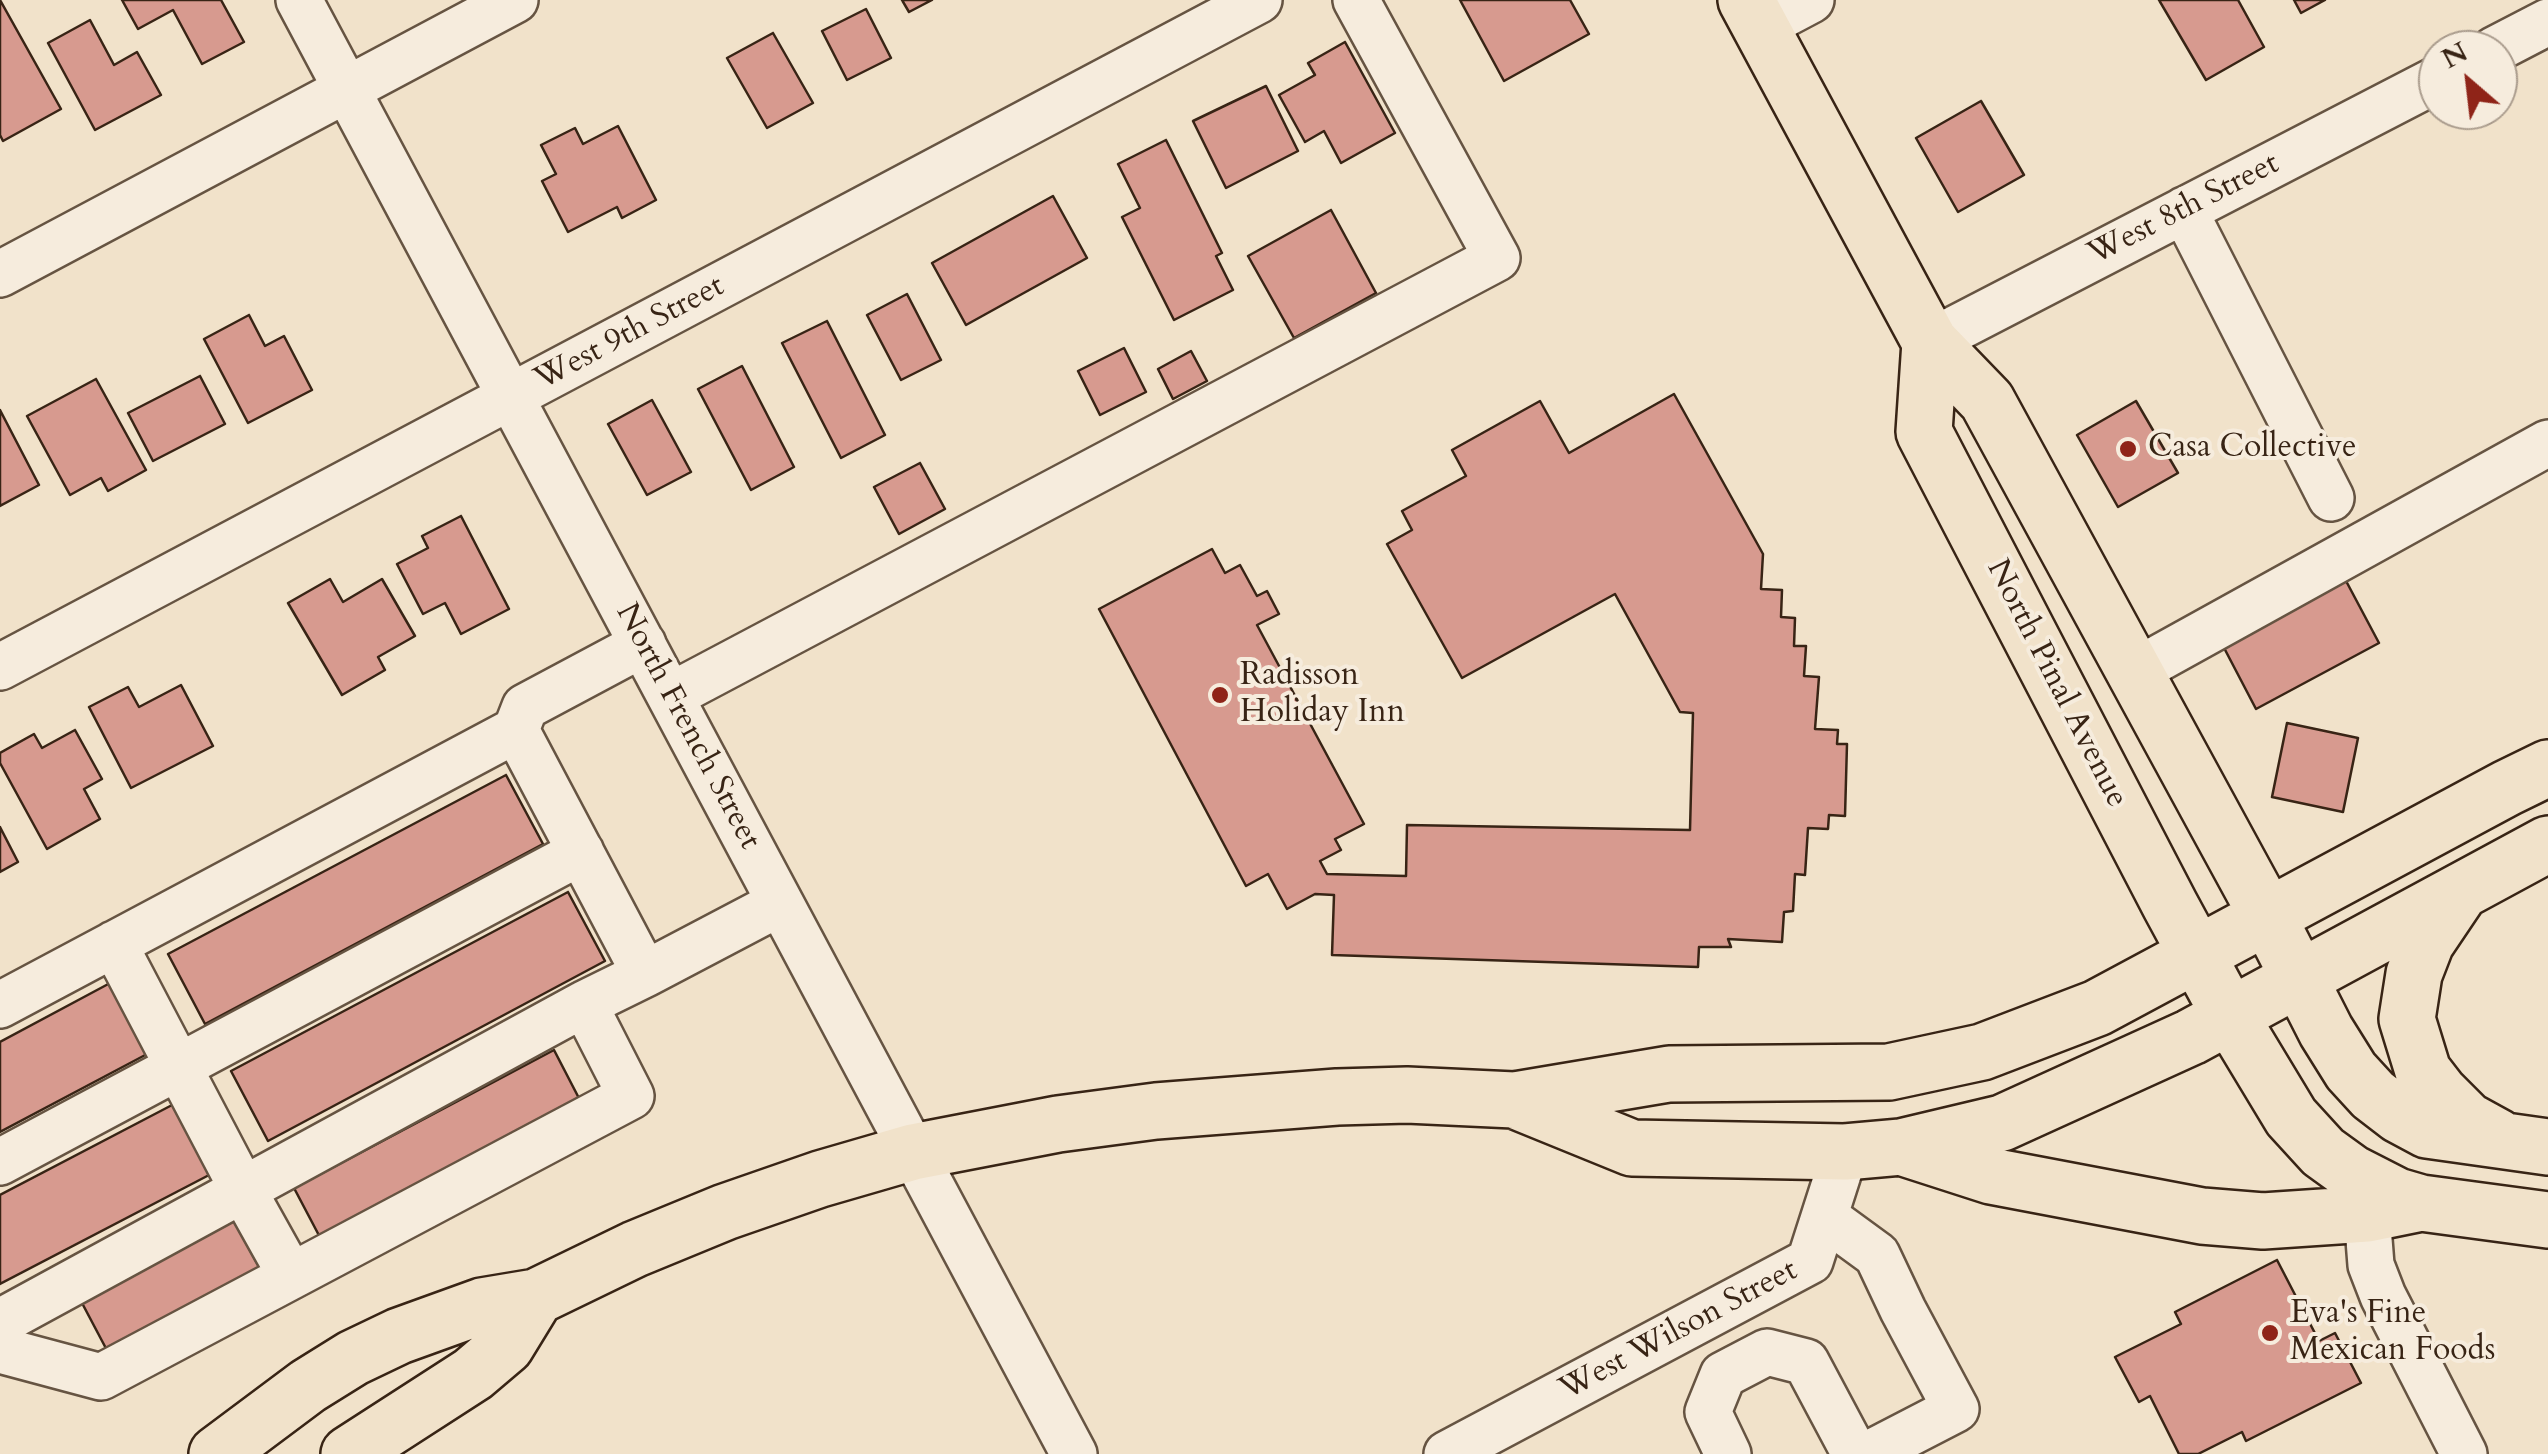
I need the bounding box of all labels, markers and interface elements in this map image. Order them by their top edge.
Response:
north arrow [2418,30,2518,130]
text: N [2435,33,2474,78]
street label: West 8th Street [2082,145,2286,275]
street label: West 9th Street [529,268,731,400]
place label: Casa Collective [2148,430,2356,468]
marker: Casa Collective [2117,438,2139,460]
street label: North Pinal Avenue [1977,554,2135,814]
street label: North French Street [606,598,768,856]
place label: Radisson Holiday Inn [1240,658,1405,733]
marker: Radisson Holiday Inn [1209,684,1231,706]
street label: West Wilson Street [1554,1252,1804,1410]
place label: Eva's Fine Mexican Foods [2290,1296,2495,1371]
marker: Eva's Fine Mexican Foods [2259,1322,2281,1344]

